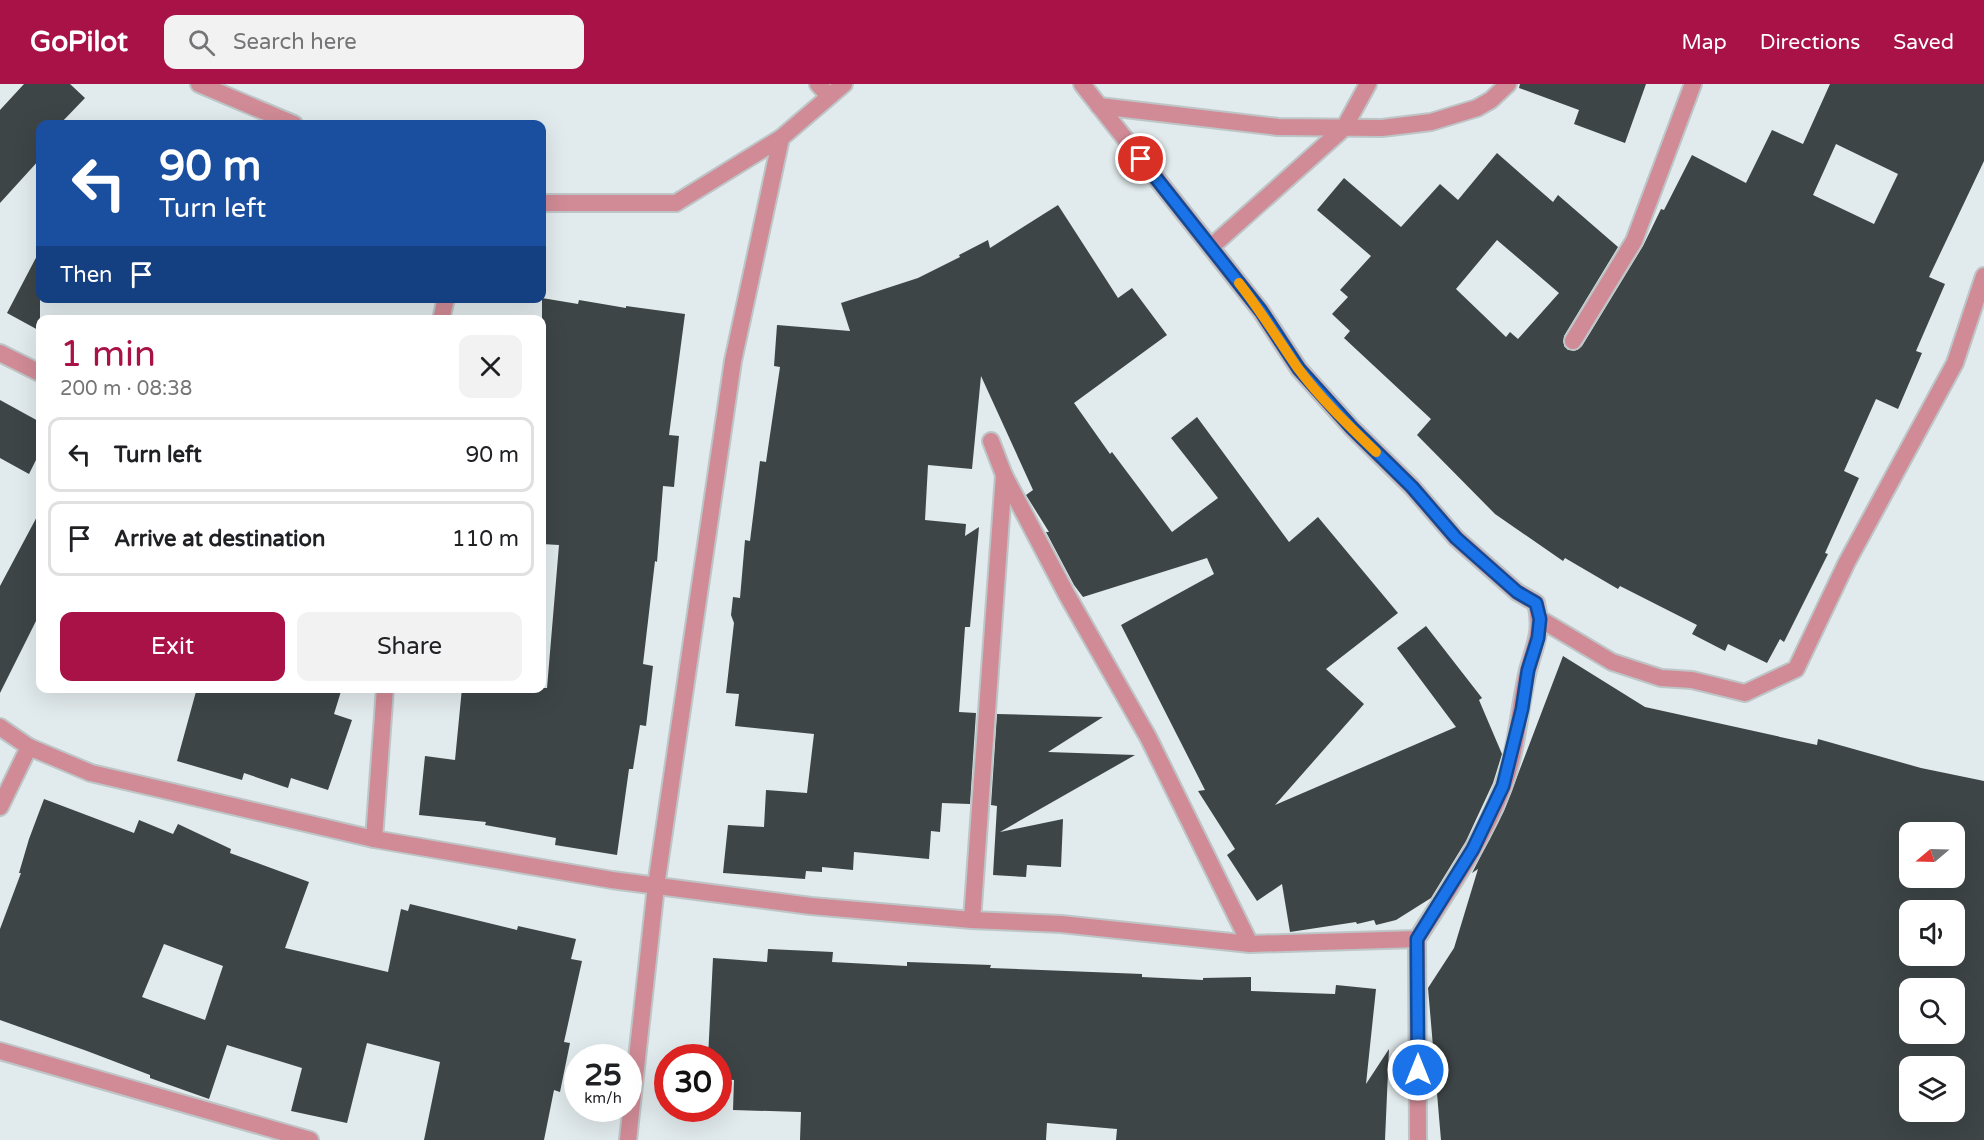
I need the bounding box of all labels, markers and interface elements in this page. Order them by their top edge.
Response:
search box [164,15,584,69]
text: GoPilot [30,25,128,59]
icon: search [185,26,218,59]
text: Search here [233,29,357,55]
text: Map [1681,30,1727,55]
text: Directions [1760,30,1860,55]
text: Saved [1893,30,1954,55]
pin [1115,133,1166,184]
text: 90 m [159,141,261,192]
icon: arrive [1124,142,1157,175]
icon: left [60,144,138,222]
text: Turn left [159,192,266,225]
icon: arrive [125,258,158,291]
text: Then [60,262,113,288]
text: 1 min [60,333,156,376]
button: close [459,335,522,398]
text: 200 m · 08:38 [60,377,192,401]
icon: left [63,438,96,471]
text: Turn left [114,442,202,468]
text: 90 m [465,442,519,468]
icon: arrive [63,522,96,555]
text: Arrive at destination [114,526,325,552]
text: 110 m [452,526,519,552]
button: Exit [60,612,285,681]
button: Share [297,612,522,681]
north arrow [1899,822,1965,888]
map controls [1899,822,1965,1122]
button: sound [1899,900,1965,966]
button: search [1899,978,1965,1044]
position arrow [1386,1038,1450,1102]
speed limit sign: 30 [654,1044,732,1122]
button: layers [1899,1056,1965,1122]
text: 25 [584,1057,622,1094]
text: km/h [584,1089,622,1107]

